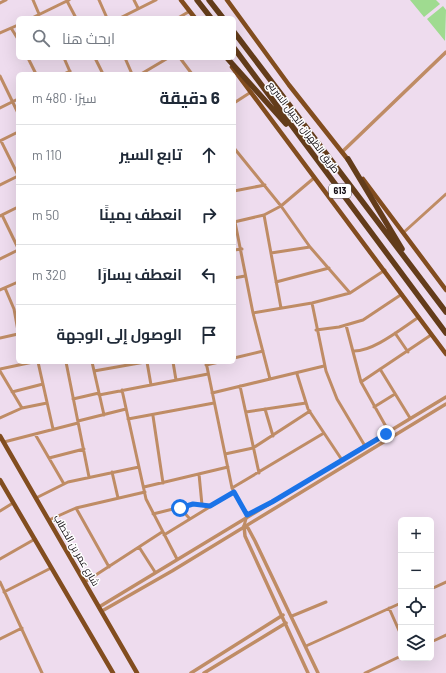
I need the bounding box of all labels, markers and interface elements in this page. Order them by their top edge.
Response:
search box [16,16,236,60]
icon: search [30,27,52,49]
text: ابحث هنا [62,29,115,47]
street label: طريق الظهران الجبيل السريع [265,79,342,176]
text: 6 دقيقة [159,87,220,107]
text: سيرًا · 480 m [32,90,97,106]
icon: ahead [198,144,220,166]
text: تابع السير [119,145,182,163]
text: 110 m [32,147,62,163]
road number: 613 [329,184,351,198]
icon: right [198,204,220,226]
text: انعطف يمينًا [99,205,182,223]
text: 50 m [32,207,59,223]
icon: left [198,264,220,286]
text: انعطف يسارًا [97,265,182,283]
text: 320 m [32,267,66,283]
icon: arrive [198,324,220,346]
text: الوصول إلى الوجهة [56,325,182,343]
route end [377,425,395,443]
route start [171,499,189,517]
street label: شارع عمر بن الخطاب [51,512,102,588]
map controls [398,517,434,661]
button: + [398,517,434,553]
button: − [398,553,434,589]
button: locate [398,589,434,625]
button: layers [398,625,434,661]

